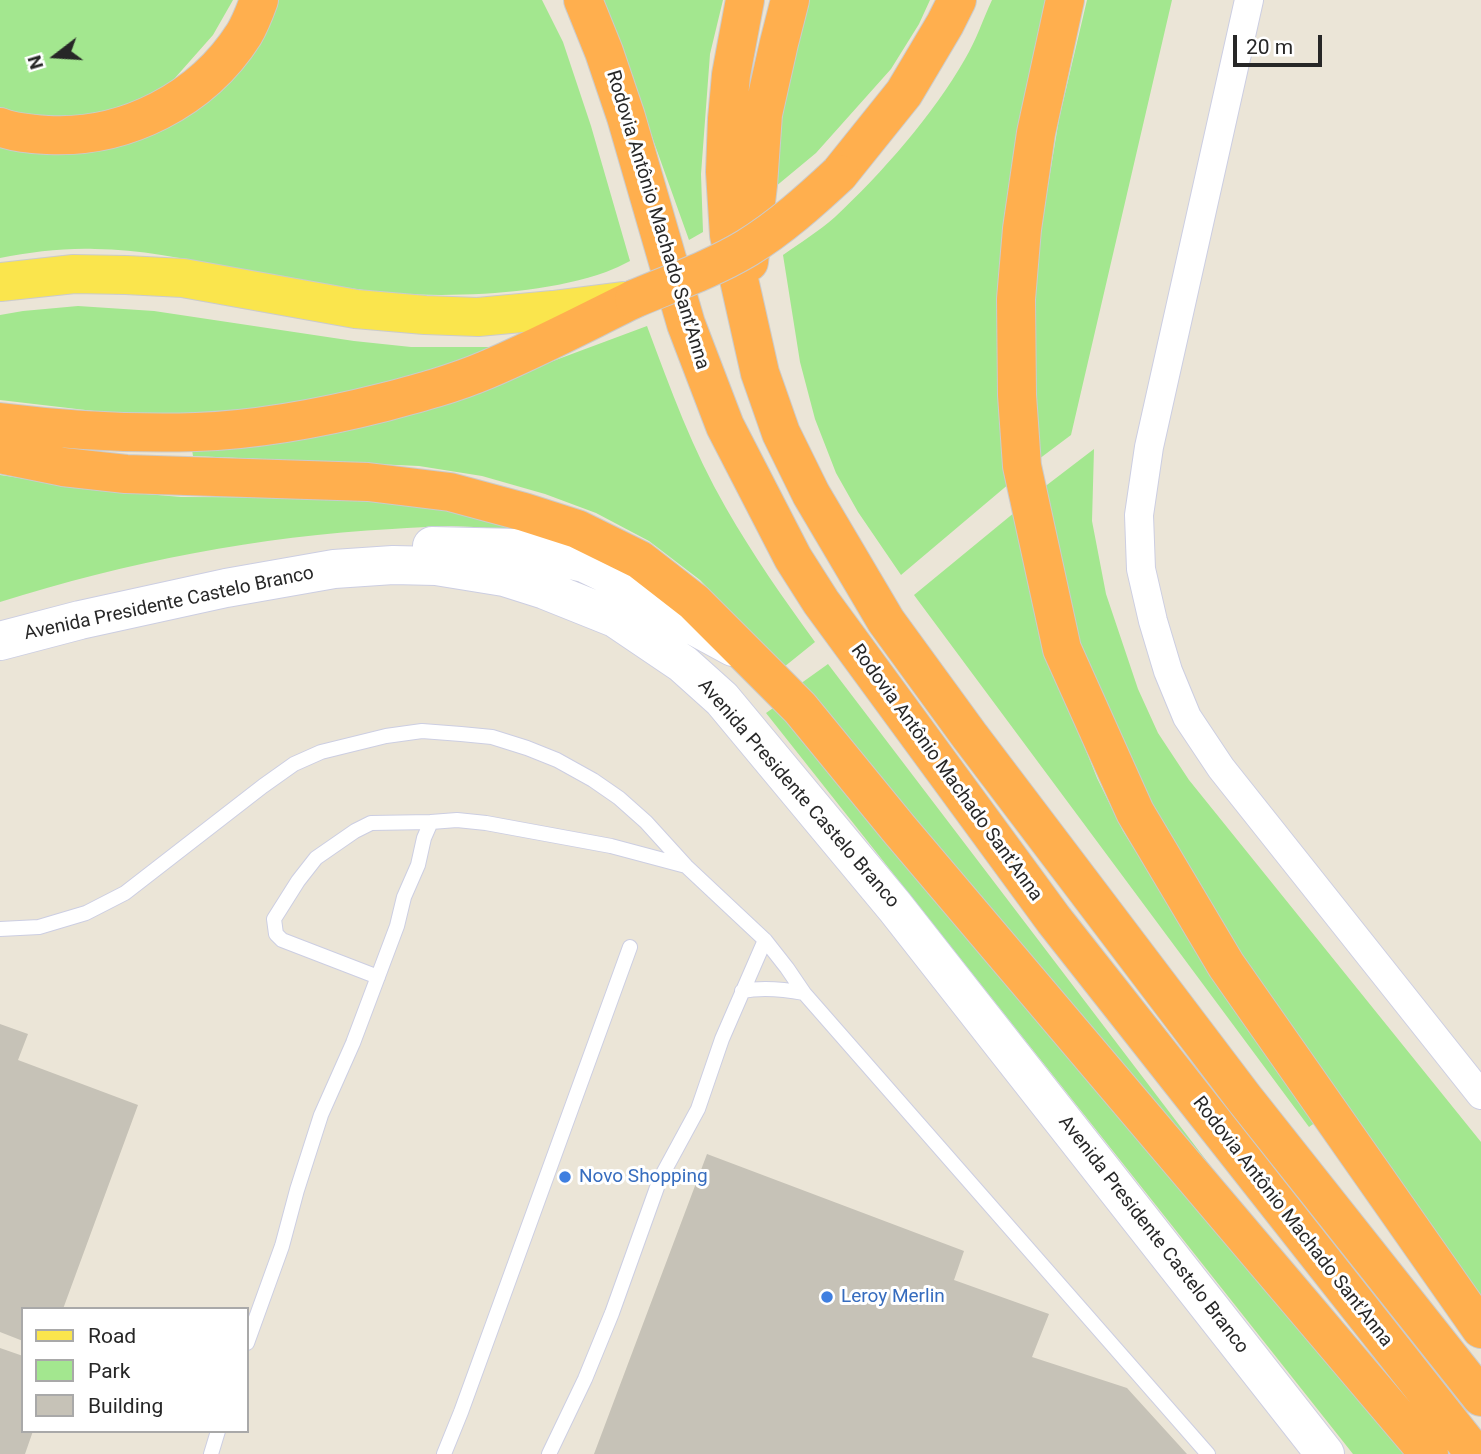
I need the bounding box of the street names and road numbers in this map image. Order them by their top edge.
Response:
street label: Rodovia Antônio Machado Sant'Anna [601,68,713,372]
street label: Avenida Presidente Castelo Branco [22,562,316,646]
street label: Rodovia Antônio Machado Sant'Anna [845,640,1047,906]
street label: Avenida Presidente Castelo Branco [692,675,904,913]
street label: Rodovia Antônio Machado Sant'Anna [1187,1092,1397,1352]
street label: Avenida Presidente Castelo Branco [1053,1112,1253,1358]

